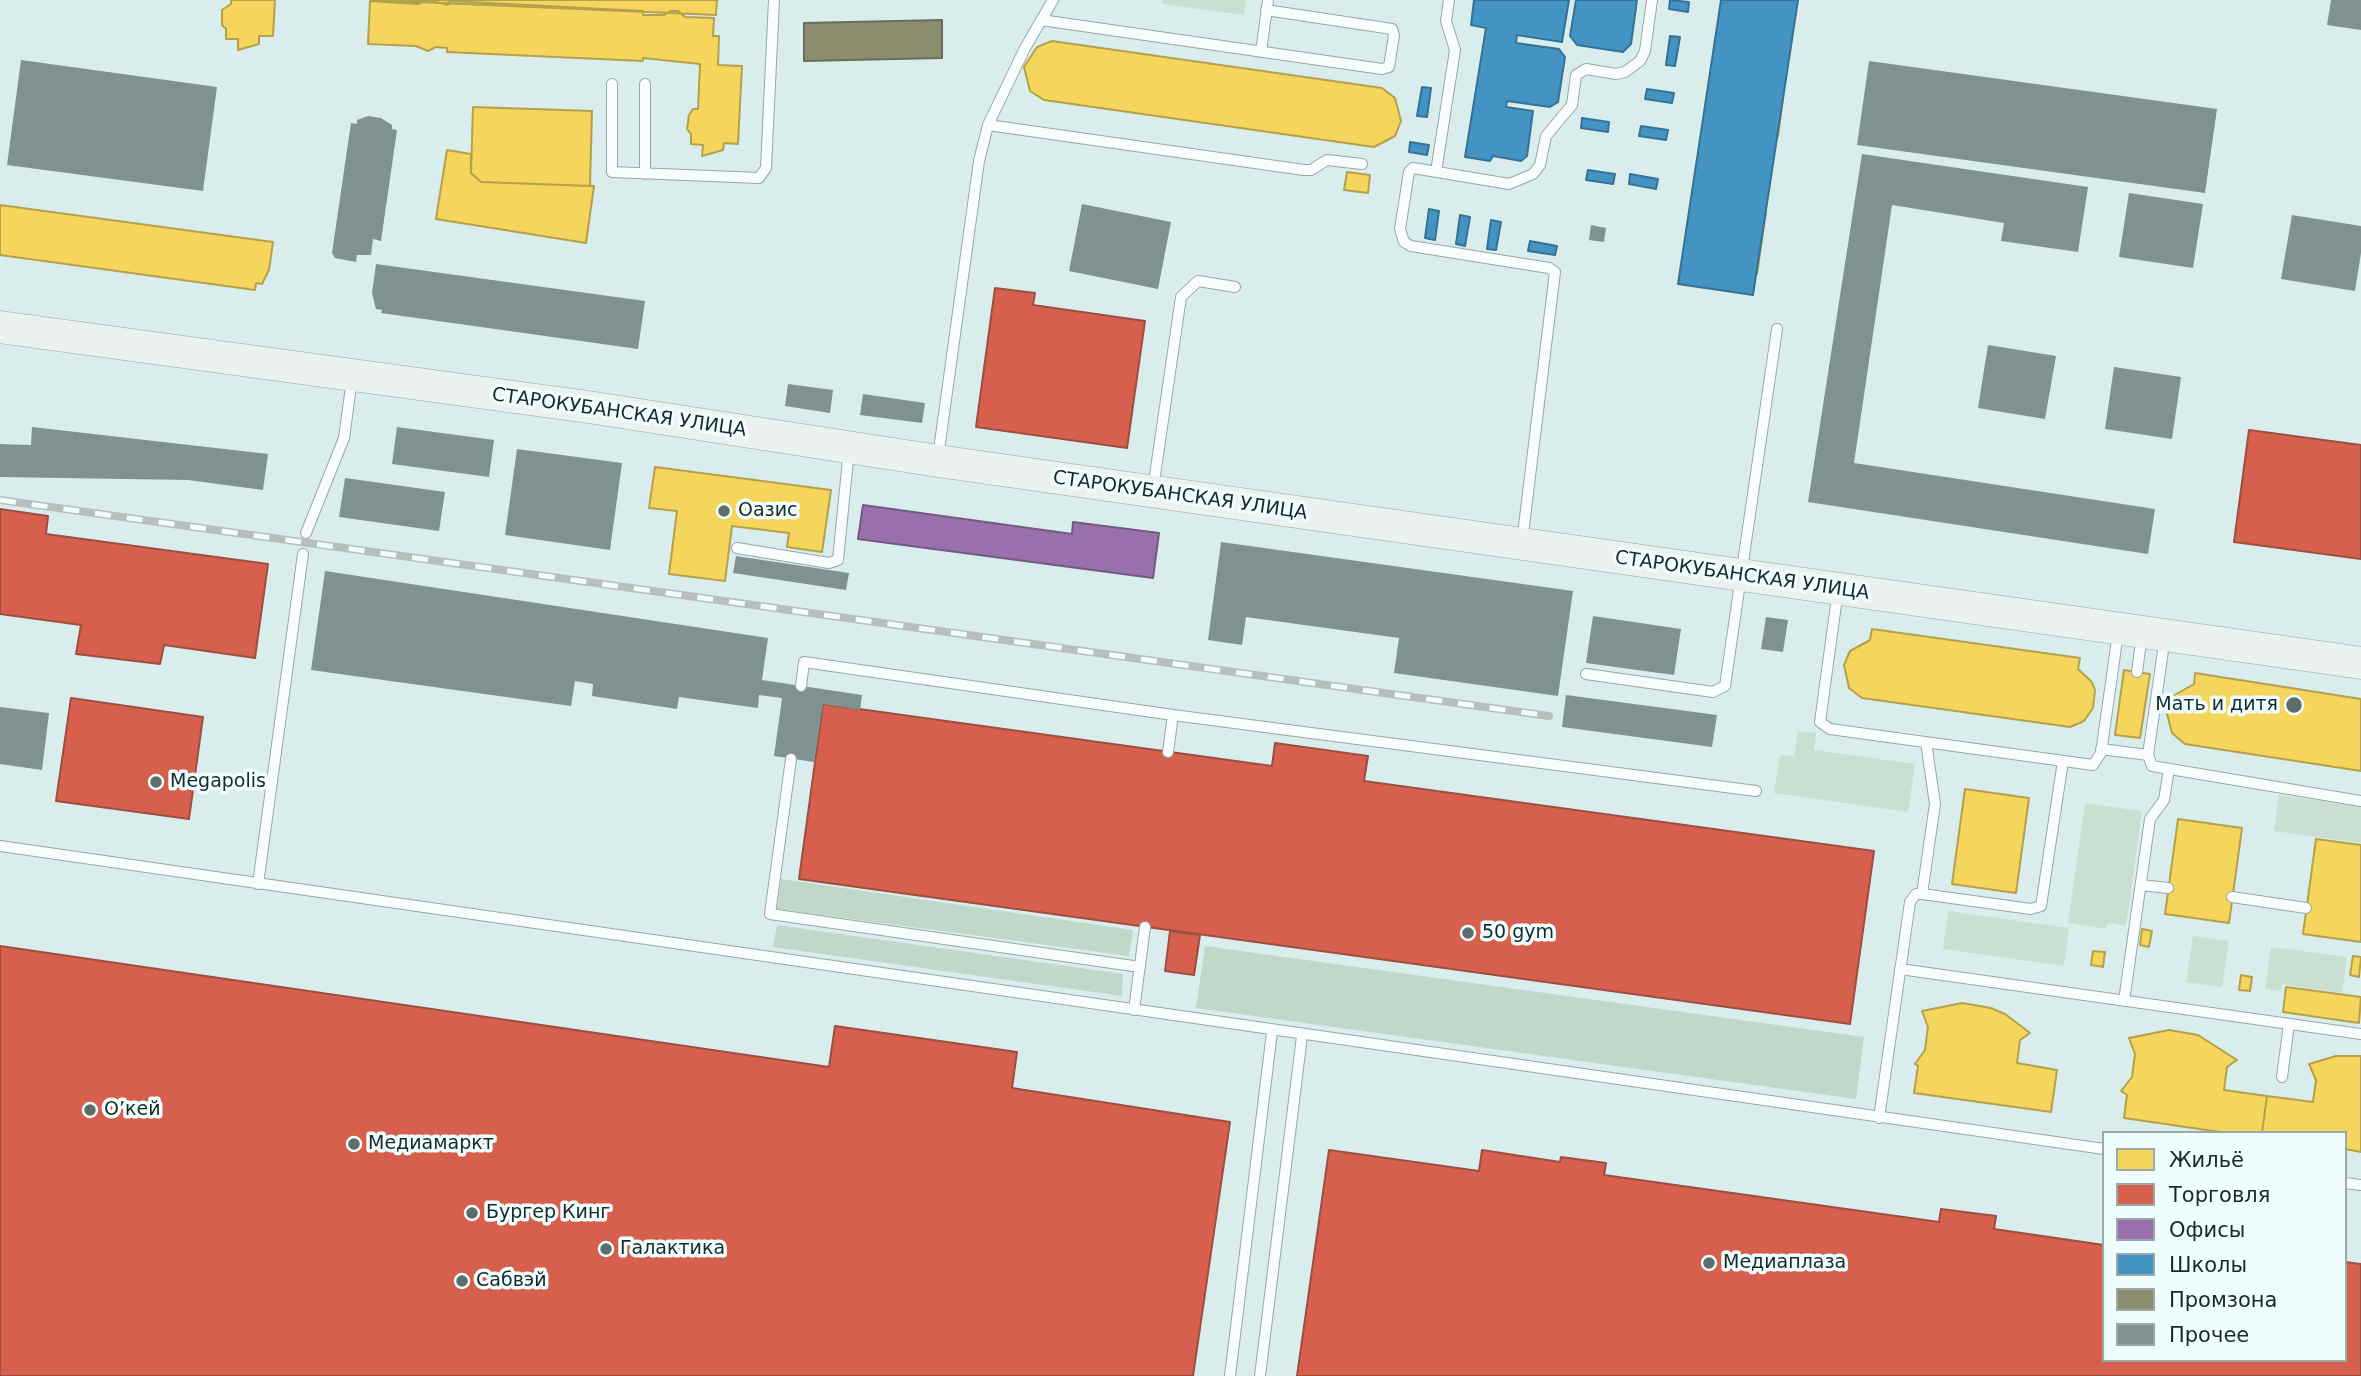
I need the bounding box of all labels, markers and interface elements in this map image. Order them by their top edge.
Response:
street label: СТАРОКУБАНСКАЯ УЛИЦА [490,384,748,442]
street label: СТАРОКУБАНСКАЯ УЛИЦА [1051,467,1309,525]
place label: Оазис [738,500,797,522]
marker: Оазис [716,503,732,519]
street label: СТАРОКУБАНСКАЯ УЛИЦА [1613,547,1871,605]
place label: Мать и дитя [2155,694,2278,716]
marker: Мать и дитя [2284,695,2304,715]
place label: Megapolis [170,771,266,793]
marker: Megapolis [148,774,164,790]
place label: 50 gym [1482,922,1554,944]
marker: 50 gym [1460,925,1476,941]
place label: О’кей [104,1099,161,1121]
marker: О’кей [82,1102,98,1118]
legend [2102,1131,2347,1362]
place label: Медиамаркт [368,1133,494,1155]
marker: Медиамаркт [346,1136,362,1152]
text: Жильё [2169,1148,2244,1172]
text: Торговля [2169,1183,2270,1207]
place label: Бургер Кинг [486,1202,610,1224]
marker: Бургер Кинг [464,1205,480,1221]
text: Офисы [2169,1218,2245,1242]
place label: Галактика [620,1238,725,1260]
marker: Галактика [598,1241,614,1257]
place label: Медиаплаза [1723,1252,1846,1274]
text: Школы [2169,1253,2247,1277]
marker: Медиаплаза [1701,1255,1717,1271]
place label: Сабвэй [476,1270,547,1292]
marker: Сабвэй [454,1273,470,1289]
text: Промзона [2169,1288,2277,1312]
text: Прочее [2169,1323,2249,1347]

